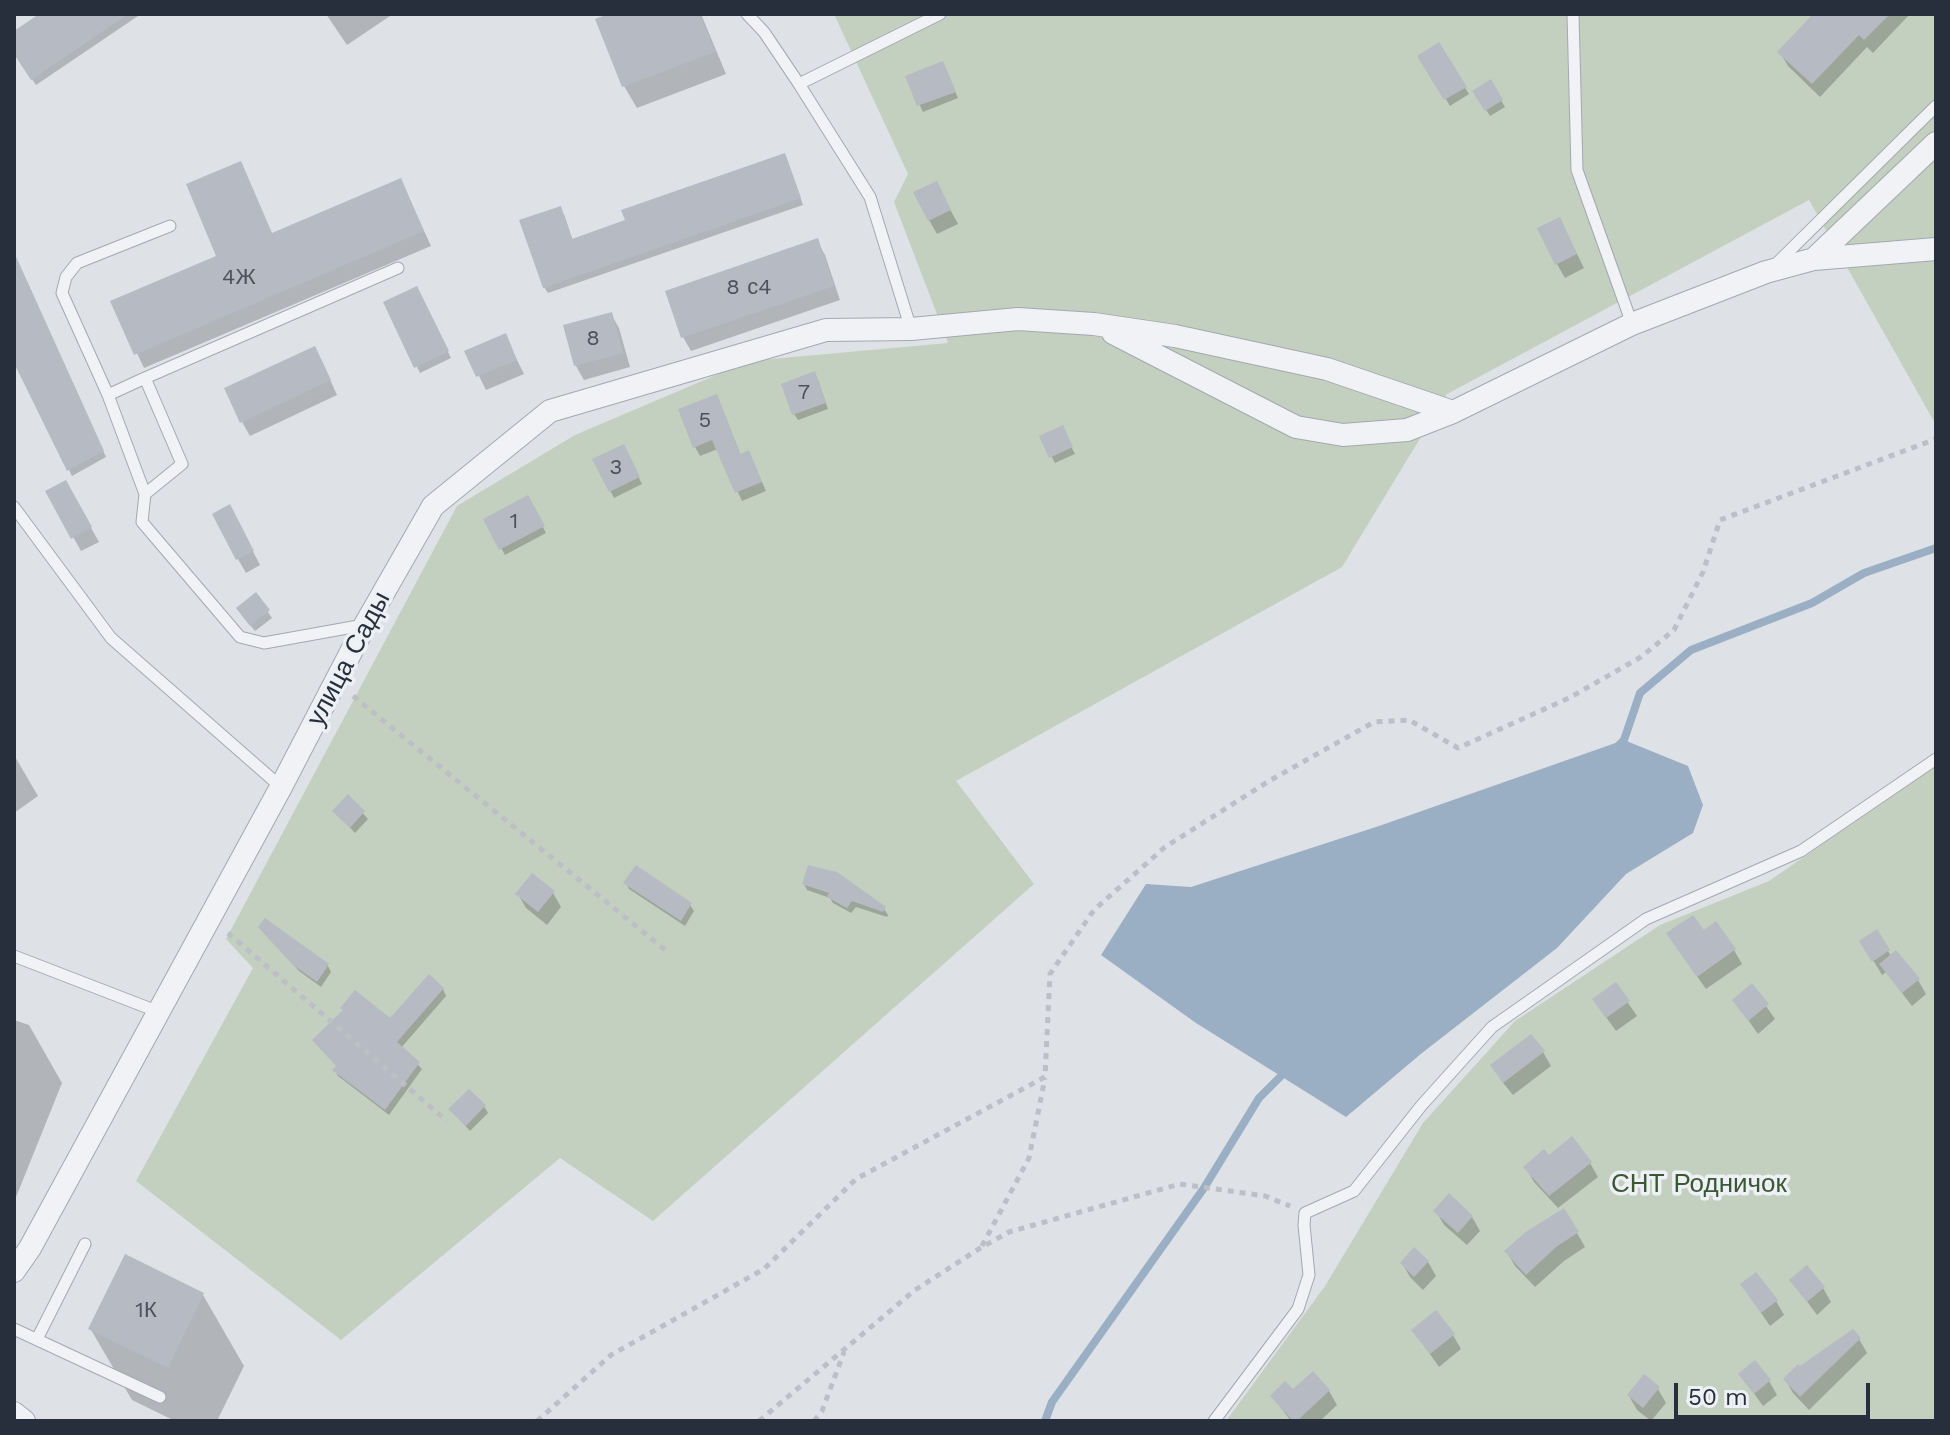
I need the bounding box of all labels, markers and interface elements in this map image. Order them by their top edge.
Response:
house number: 4Ж [222,265,256,291]
house number: 8 с4 [726,275,772,301]
house number: 8 [586,326,600,352]
house number: 7 [798,380,810,406]
house number: 5 [699,408,711,434]
house number: 3 [610,455,622,481]
house number: 1 [510,509,518,535]
street label: улица Сады [301,586,397,732]
park label: СНТ Родничок [1611,1168,1787,1200]
house number: 1К [135,1298,157,1324]
scale bar [1678,1367,1874,1417]
text: 50 m [1688,1383,1748,1411]

